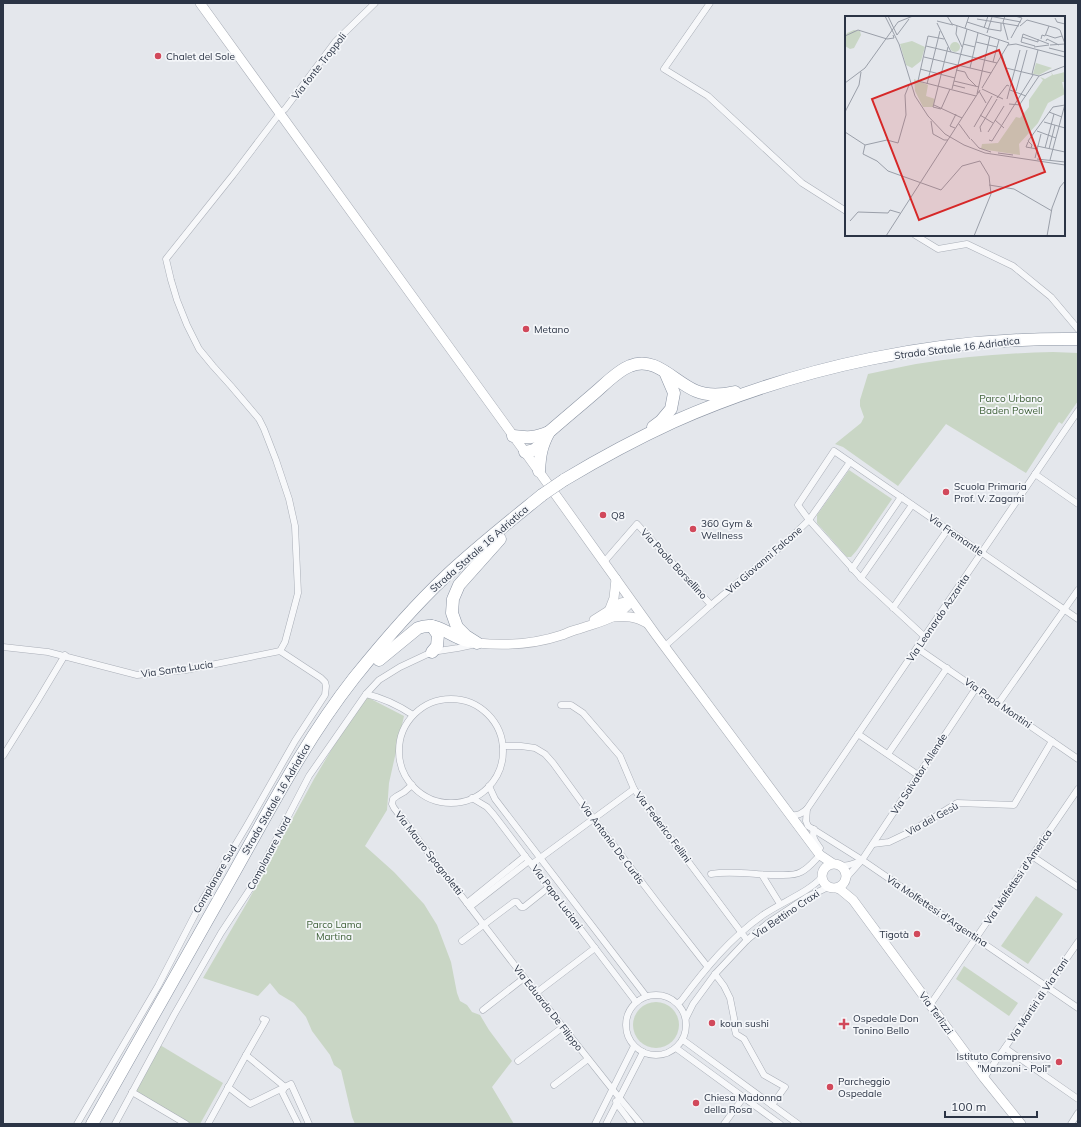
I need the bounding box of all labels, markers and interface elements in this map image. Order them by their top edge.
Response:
inset map [845,16,1065,236]
street label: Via fonte Troppoli [289,30,349,102]
place label: Chalet del Sole [166,50,235,63]
marker: Chalet del Sole [153,51,163,61]
place label: Metano [534,323,569,336]
marker: Metano [521,324,531,334]
street label: Strada Statale 16 Adriatica [894,334,1020,362]
park label: Parco Urbano Baden Powell [979,392,1043,417]
place label: Scuola Primaria Prof. V. Zagami [954,480,1027,505]
marker: Scuola Primaria Prof. V. Zagami [941,487,951,497]
street label: Strada Statale 16 Adriatica [427,503,531,595]
place label: Q8 [611,509,625,522]
marker: Q8 [598,510,608,520]
street label: Via Fremantle [926,511,986,559]
place label: 360 Gym & Wellness [701,517,753,542]
street label: Via Giovanni Falcone [723,523,805,597]
marker: 360 Gym & Wellness [688,524,698,534]
street label: Via Paolo Borsellino [638,526,710,602]
street label: Via Leonardo Azzarita [904,571,972,665]
street label: Via Santa Lucia [140,658,214,680]
street label: Via Papa Montini [962,675,1034,731]
street label: Via Salvator Allende [888,731,950,817]
street label: Strada Statale 16 Adriatica [239,741,313,857]
street label: Via Federico Fellini [632,789,694,865]
street label: Via Antonio De Curtis [577,799,647,887]
street label: Via del Gesù [904,799,960,839]
street label: Via Mauro Spagnoletti [392,808,466,898]
street label: Complanare Nord [244,814,294,892]
street label: Via Molfettesi d'America [981,827,1055,927]
street label: Complanare Sud [190,842,240,916]
street label: Via Papa Luciani [528,862,586,932]
street label: Via Molfettesi d'Argentina [884,872,990,950]
street label: Via Bettino Craxi [750,887,822,941]
park label: Parco Lama Martina [306,918,362,943]
place label: Tigotà [879,928,909,941]
marker: Tigotà [912,929,922,939]
street label: Via Martiri di Via Fani [1005,955,1071,1045]
street label: Via Eduardo De Filippo [510,962,586,1054]
street label: Via Terlizzi [916,989,956,1037]
place label: Ospedale Don Tonino Bello [853,1012,919,1037]
place label: koun sushi [720,1017,769,1030]
marker: koun sushi [707,1018,717,1028]
marker: Ospedale Don Tonino Bello [838,1018,850,1030]
place label: Istituto Comprensivo "Manzoni - Poli" [956,1050,1051,1075]
marker: Istituto Comprensivo "Manzoni - Poli" [1054,1057,1064,1067]
place label: Parcheggio Ospedale [838,1075,891,1100]
marker: Parcheggio Ospedale [825,1082,835,1092]
place label: Chiesa Madonna della Rosa [704,1091,782,1116]
scale bar [945,1093,1037,1119]
marker: Chiesa Madonna della Rosa [691,1098,701,1108]
text: 100 m [951,1099,986,1114]

